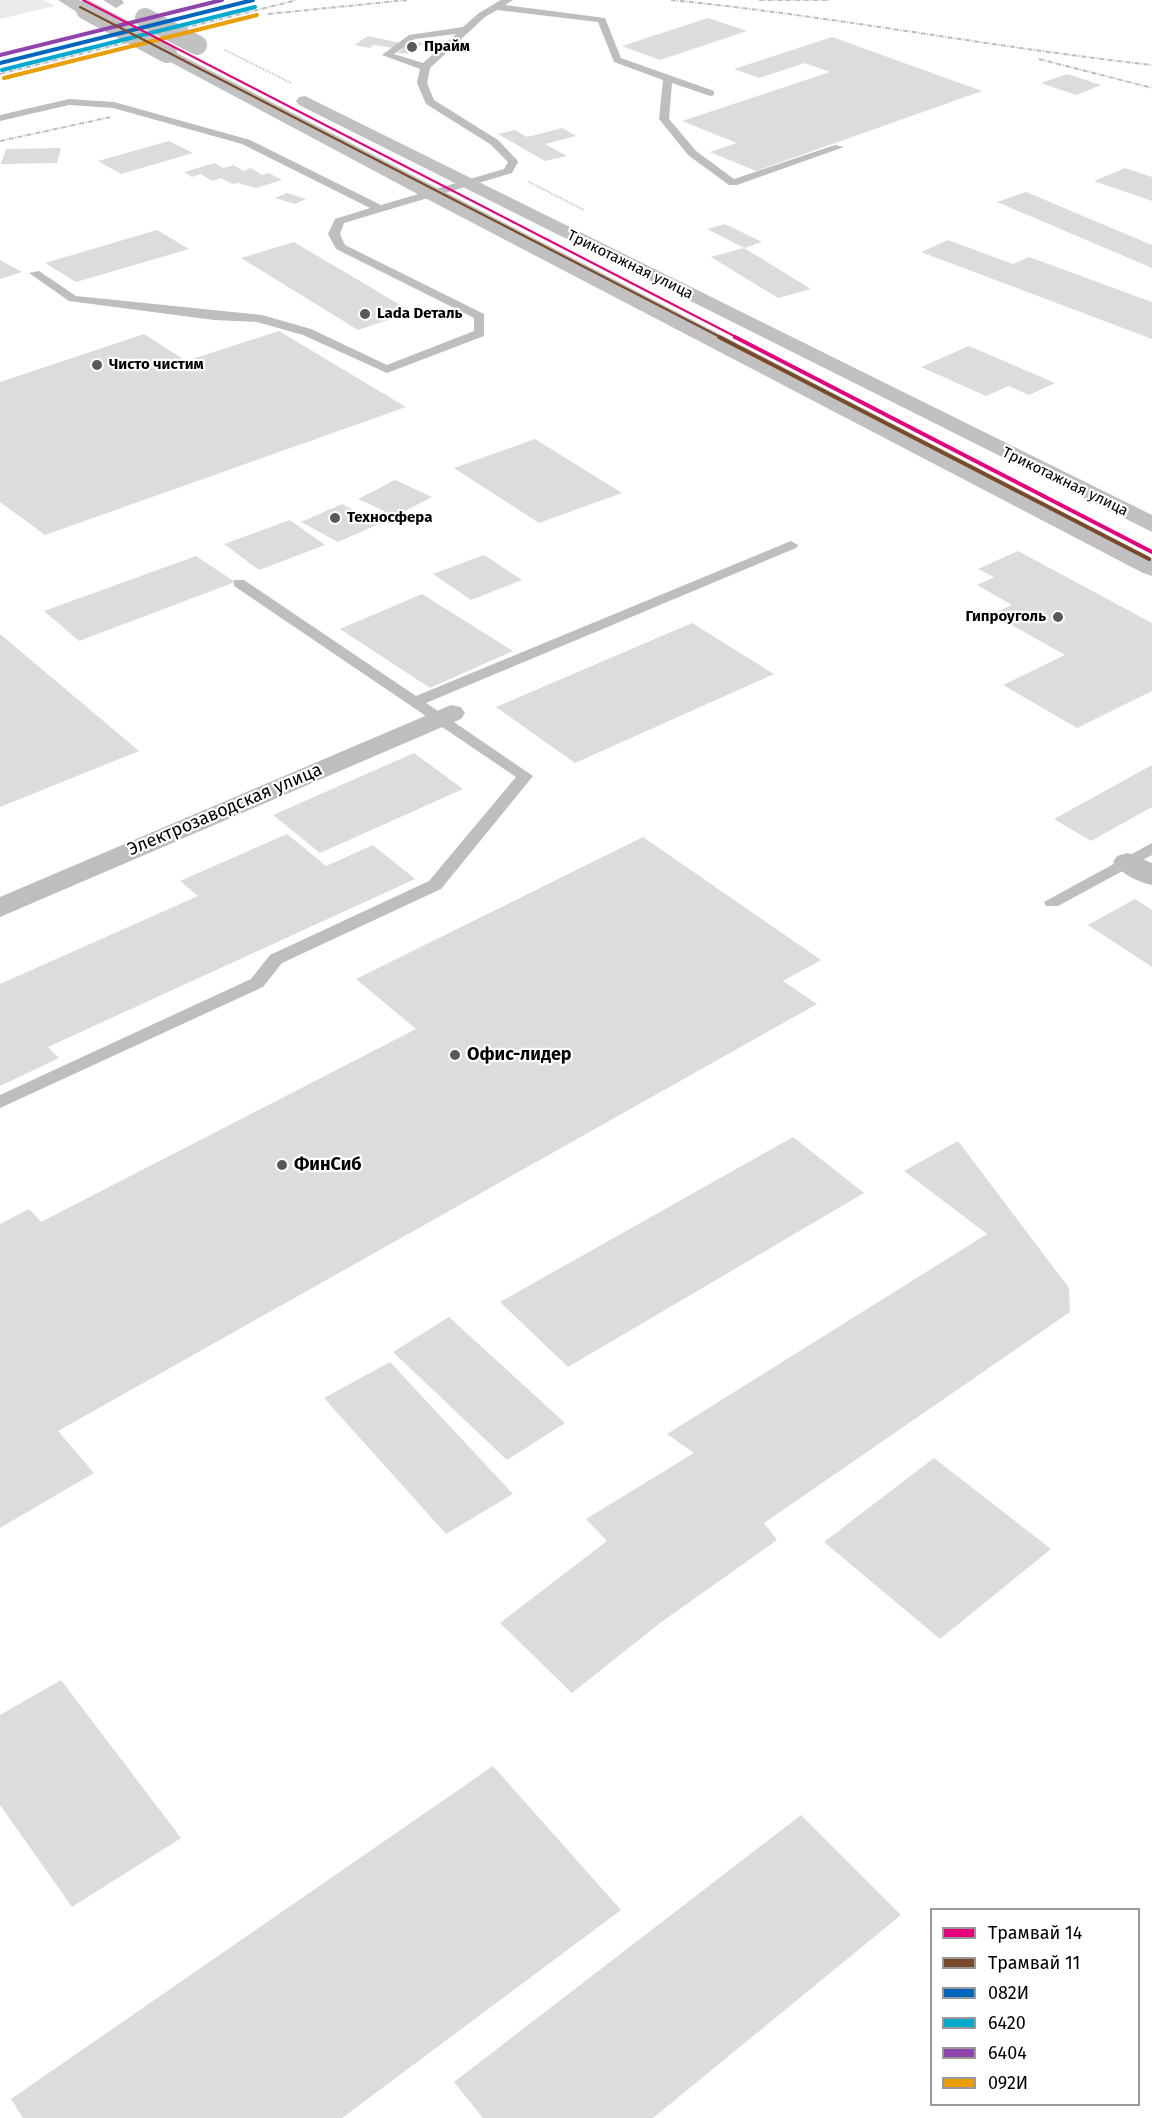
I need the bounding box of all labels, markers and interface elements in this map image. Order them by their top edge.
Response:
place label: Прайм [424,38,470,56]
marker: Прайм [405,40,419,54]
street label: Трикотажная улица [564,227,696,303]
place label: Lada Dеталь [377,305,462,323]
marker: Lada Dеталь [358,307,372,321]
place label: Чисто чистим [109,356,204,374]
marker: Чисто чистим [90,358,104,372]
street label: Трикотажная улица [999,444,1131,520]
place label: Техносфера [347,509,432,527]
marker: Техносфера [328,511,342,525]
place label: Гипроуголь [965,608,1046,626]
marker: Гипроуголь [1051,610,1065,624]
street label: Электрозаводская улица [124,759,326,861]
place label: Офис-лидер [467,1044,572,1066]
marker: Офис-лидер [448,1048,462,1062]
place label: ФинСиб [294,1154,362,1176]
marker: ФинСиб [275,1158,289,1172]
legend [930,1908,1140,2106]
text: Трамвай 14 [988,1922,1082,1944]
text: Трамвай 11 [988,1952,1080,1974]
text: 082И [988,1982,1029,2004]
text: 6420 [988,2012,1026,2034]
text: 6404 [988,2042,1027,2064]
text: 092И [988,2072,1028,2094]

